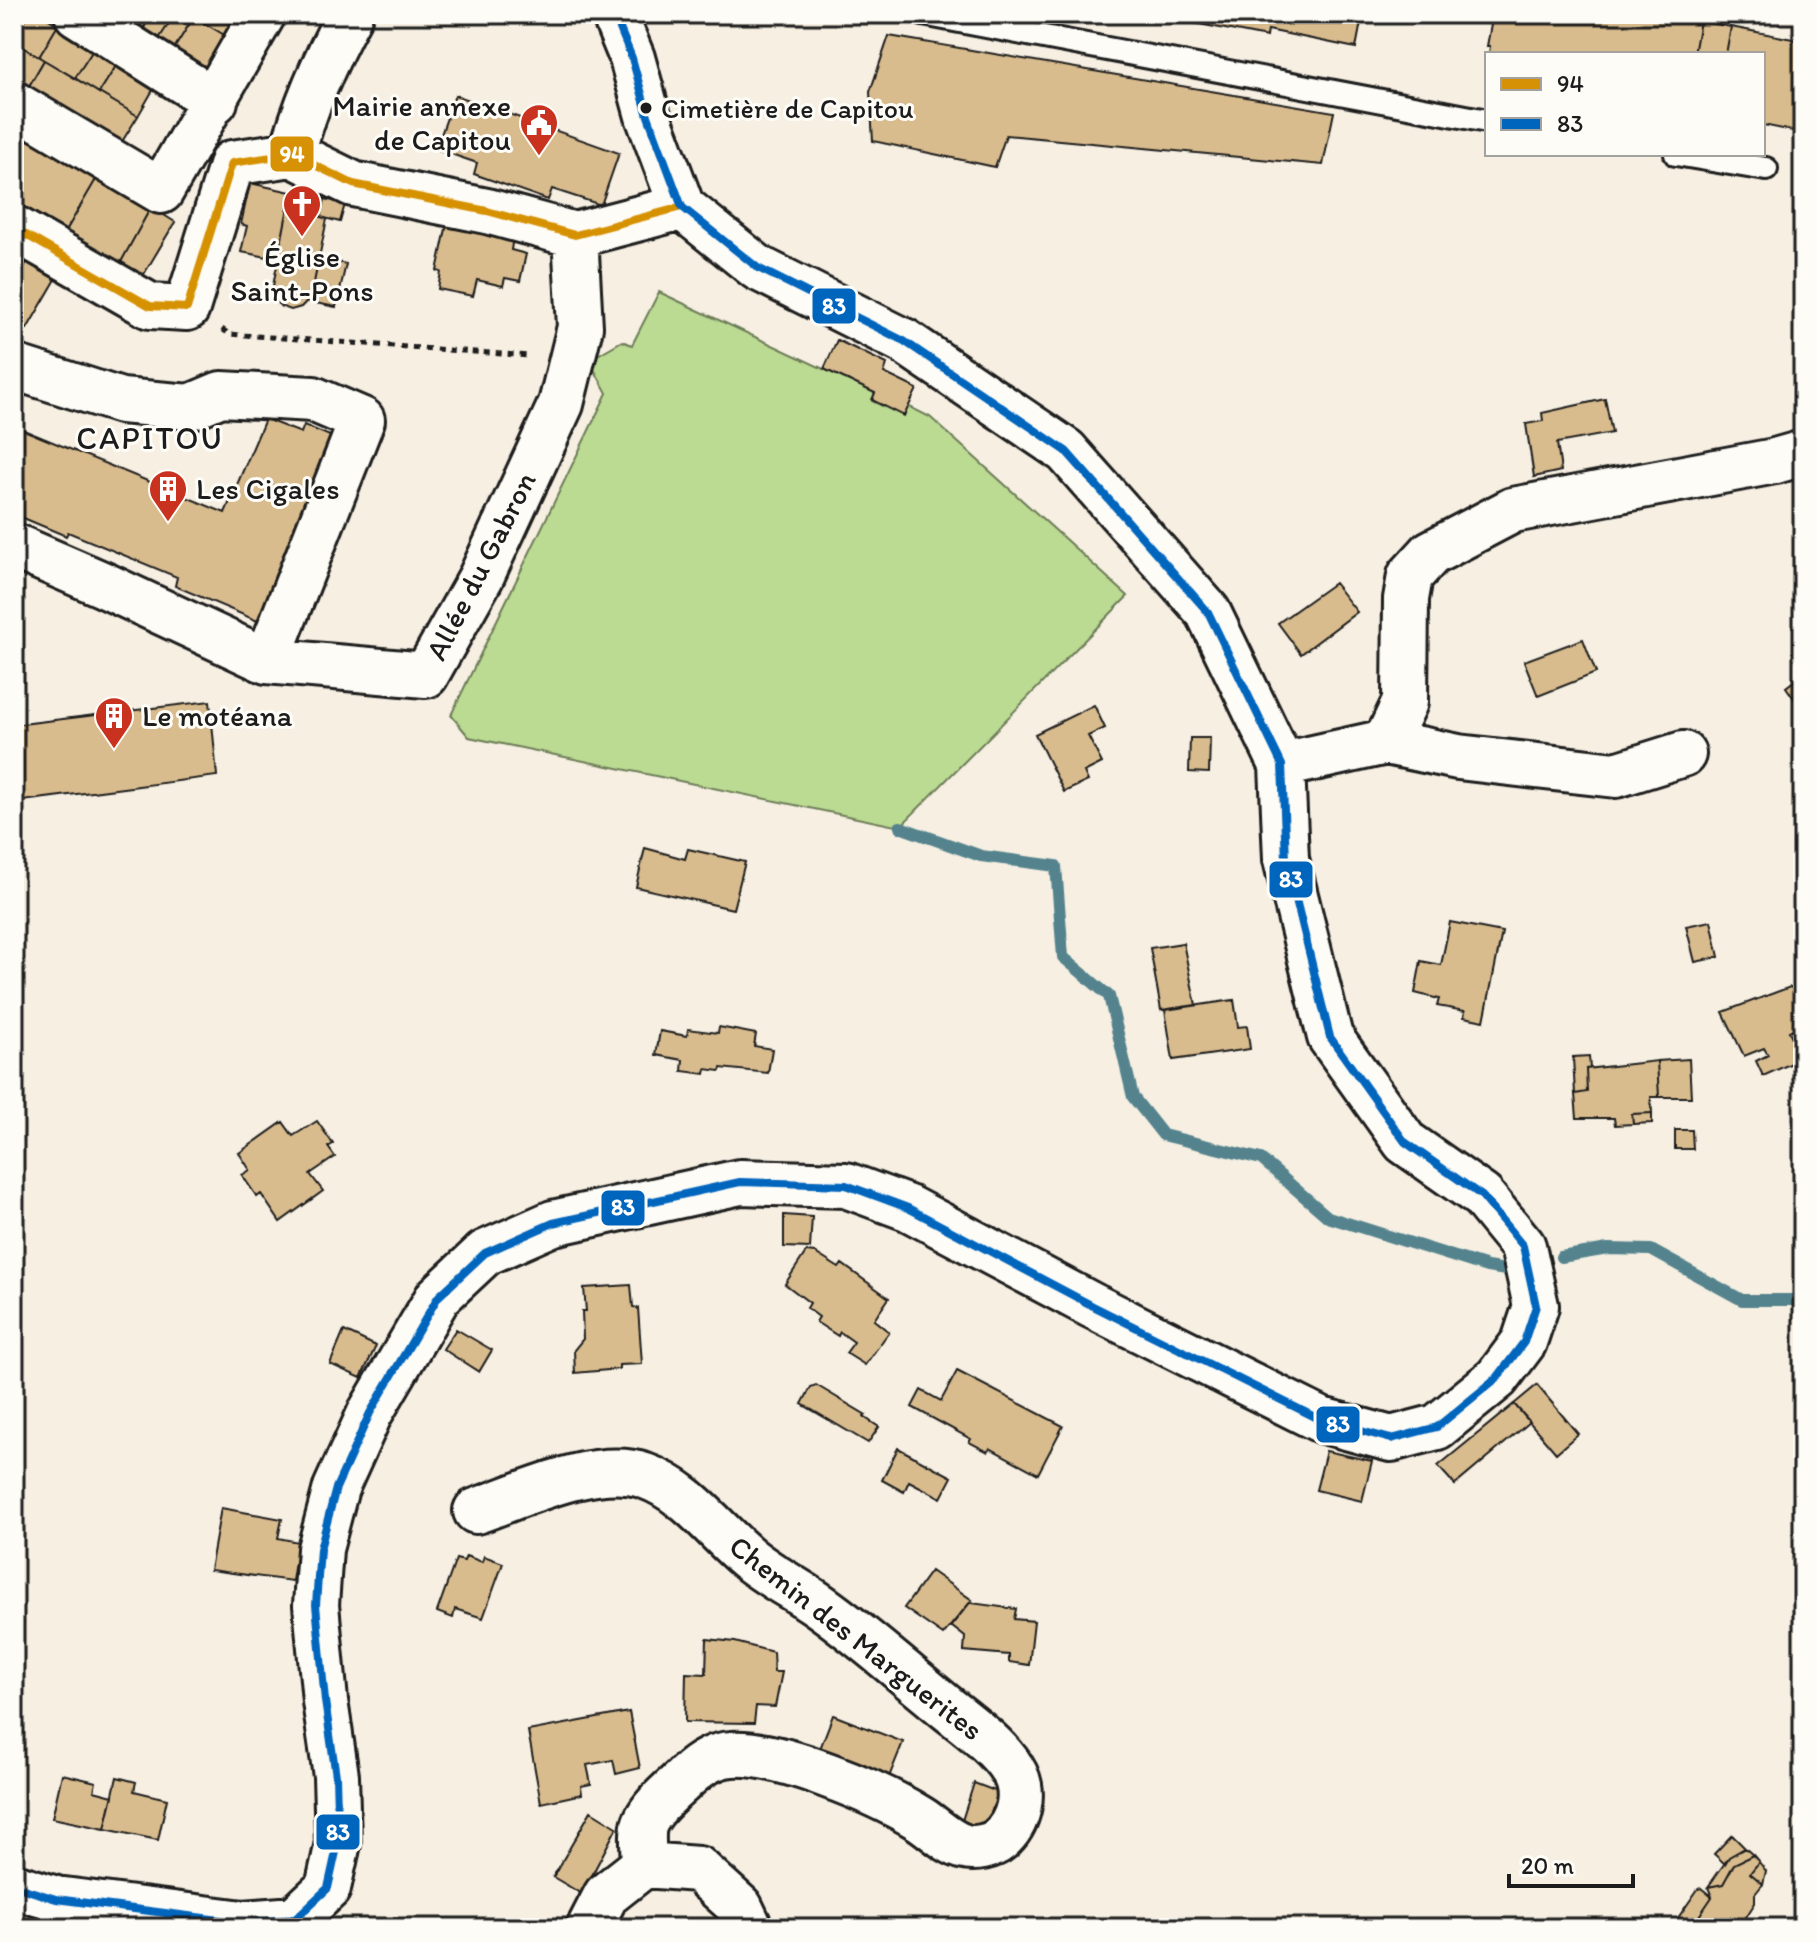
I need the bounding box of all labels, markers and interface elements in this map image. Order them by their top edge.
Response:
legend [1485,52,1765,156]
text: 94 [1557,69,1584,98]
place label: Mairie annexe de Capitou [332,87,511,158]
place label: Cimetière de Capitou [661,91,914,125]
marker: Cimetière de Capitou [638,100,654,116]
public building icon: Mairie annexe de Capitou [518,102,560,157]
text: 83 [1557,109,1583,138]
line badge: 94 [269,135,315,173]
text: 94 [280,141,305,168]
church icon: Église Saint-Pons [281,183,323,238]
place label: Église Saint-Pons [230,238,374,309]
line badge: 83 [811,287,857,325]
text: 83 [822,293,846,320]
district label: CAPITOU [76,419,224,457]
street label: Allée du Gabron [417,465,544,666]
building icon: Les Cigales [147,468,189,523]
place label: Les Cigales [196,470,340,507]
building icon: Le motéana [93,695,135,750]
place label: Le motéana [142,697,293,734]
line badge: 83 [1268,860,1314,899]
text: 83 [1279,866,1303,893]
line badge: 83 [600,1189,646,1227]
text: 83 [611,1194,635,1221]
line badge: 83 [1315,1405,1361,1444]
text: 83 [1326,1411,1350,1438]
street label: Chemin des Marguerites [722,1527,990,1748]
line badge: 83 [315,1813,361,1851]
text: 83 [326,1819,350,1846]
scale bar [1509,1838,1633,1888]
text: 20 m [1521,1851,1574,1880]

